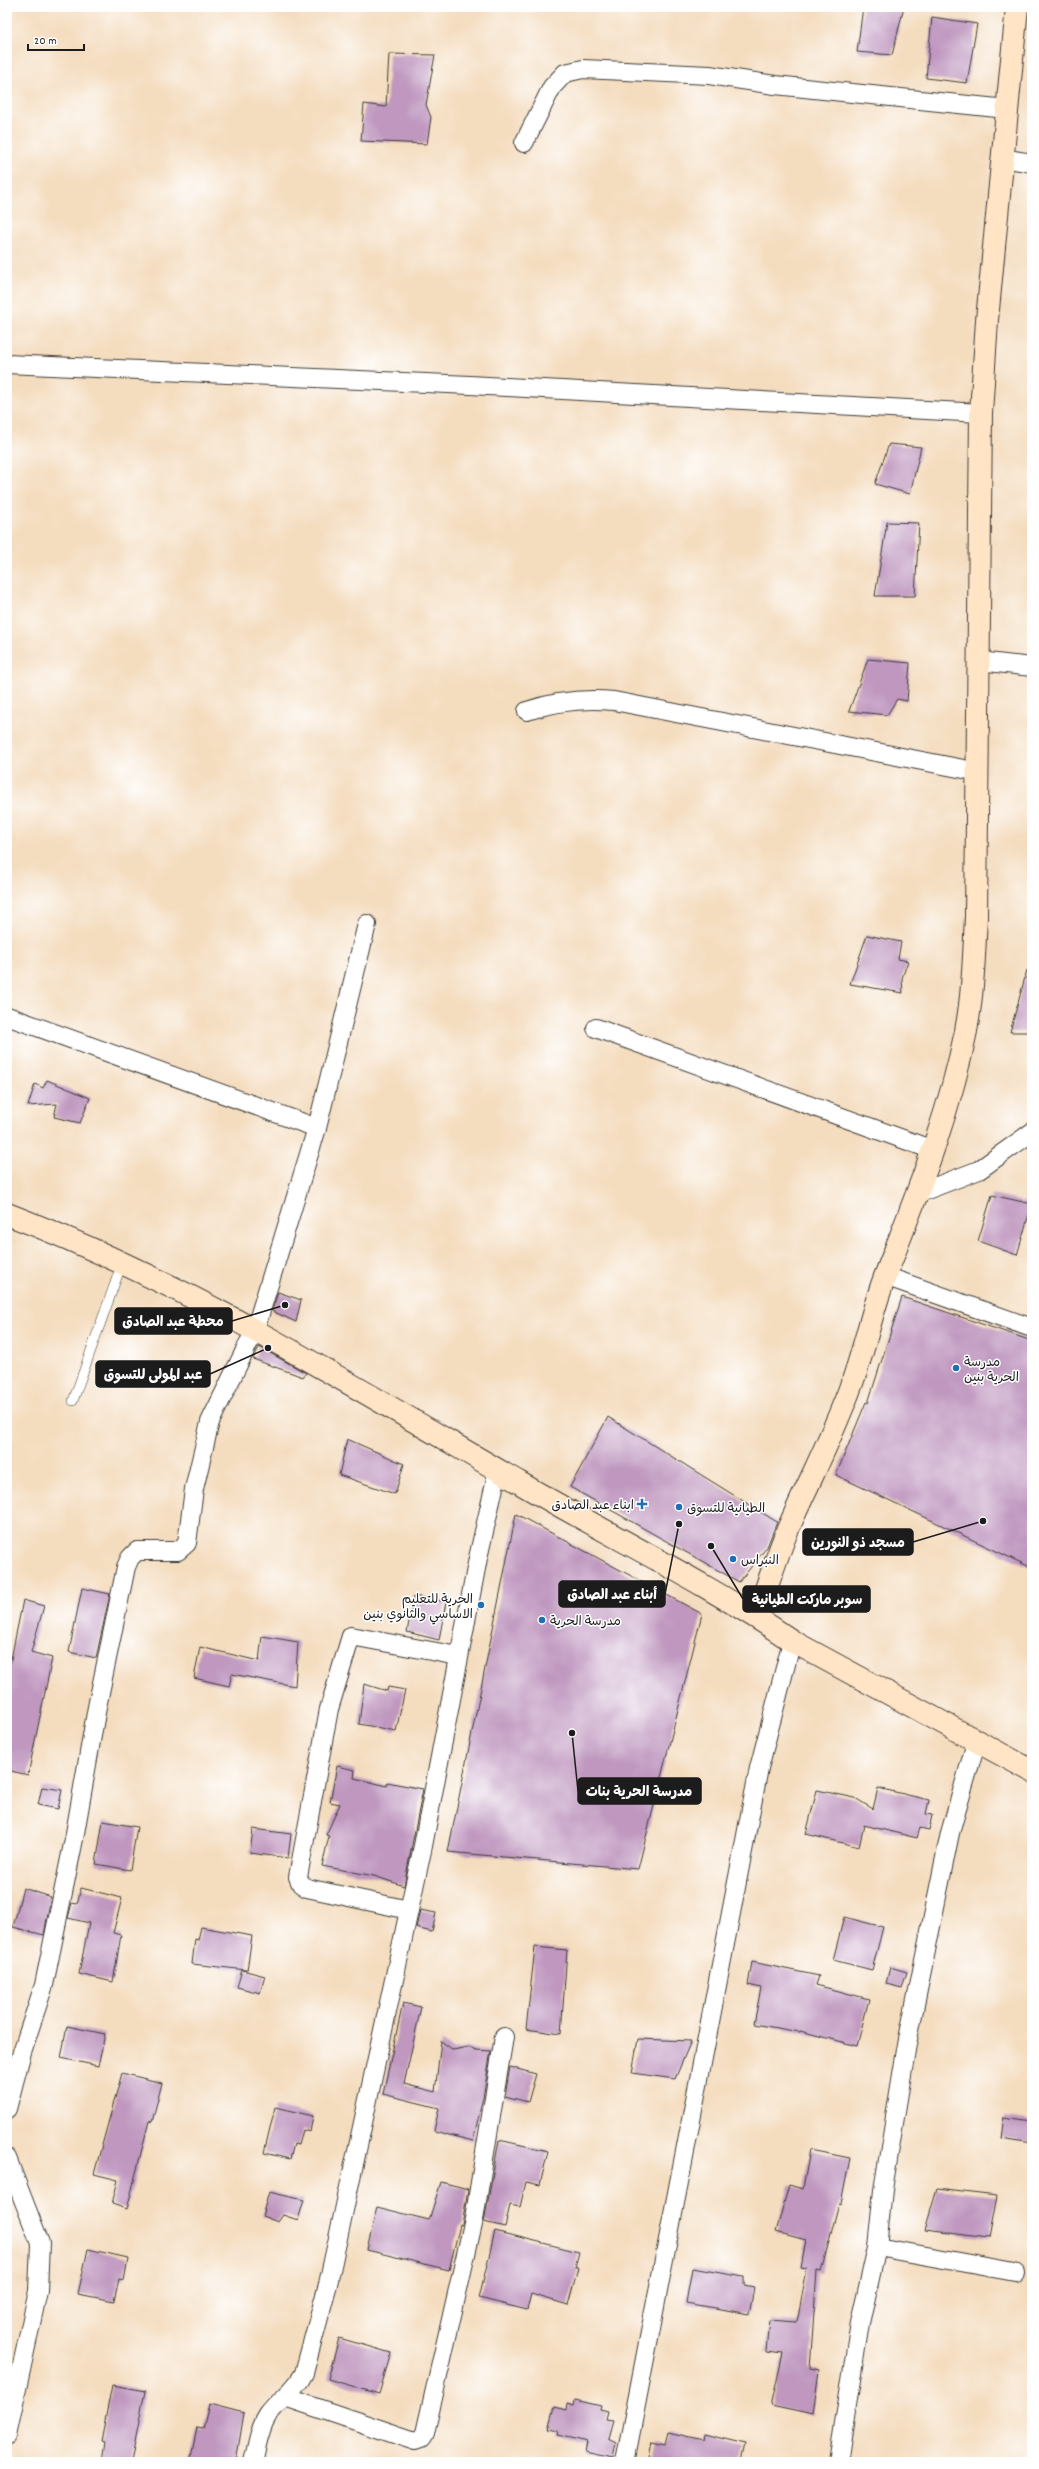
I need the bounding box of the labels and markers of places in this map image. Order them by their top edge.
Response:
callout: محطة عبد الصادق [115,1308,232,1334]
place label: مدرسة الحرية بنين [964,1354,1019,1388]
callout: عبد المولى للتسوق [96,1361,210,1387]
marker: مدرسة الحرية بنين [951,1363,961,1373]
place label: ابناء عبد الصادق [552,1497,634,1516]
marker: ابناء عبد الصادق [637,1499,647,1509]
place label: الطيانية للتسوق [687,1500,765,1519]
marker: الطيانية للتسوق [674,1502,684,1512]
callout: مسجد ذو النورين [803,1529,913,1555]
place label: النبراس [741,1552,779,1571]
marker: النبراس [728,1554,738,1564]
callout: أبناء عبد الصادق [559,1581,665,1607]
callout: سوبر ماركت الطيانية [743,1586,870,1612]
place label: الحرية للتعليم الاساسي والثانوي بنين [363,1591,473,1625]
marker: الحرية للتعليم الاساسي والثانوي بنين [476,1600,486,1610]
place label: مدرسة الحرية [550,1613,621,1632]
marker: مدرسة الحرية [537,1615,547,1625]
callout: مدرسة الحرية بنات [578,1778,701,1804]

